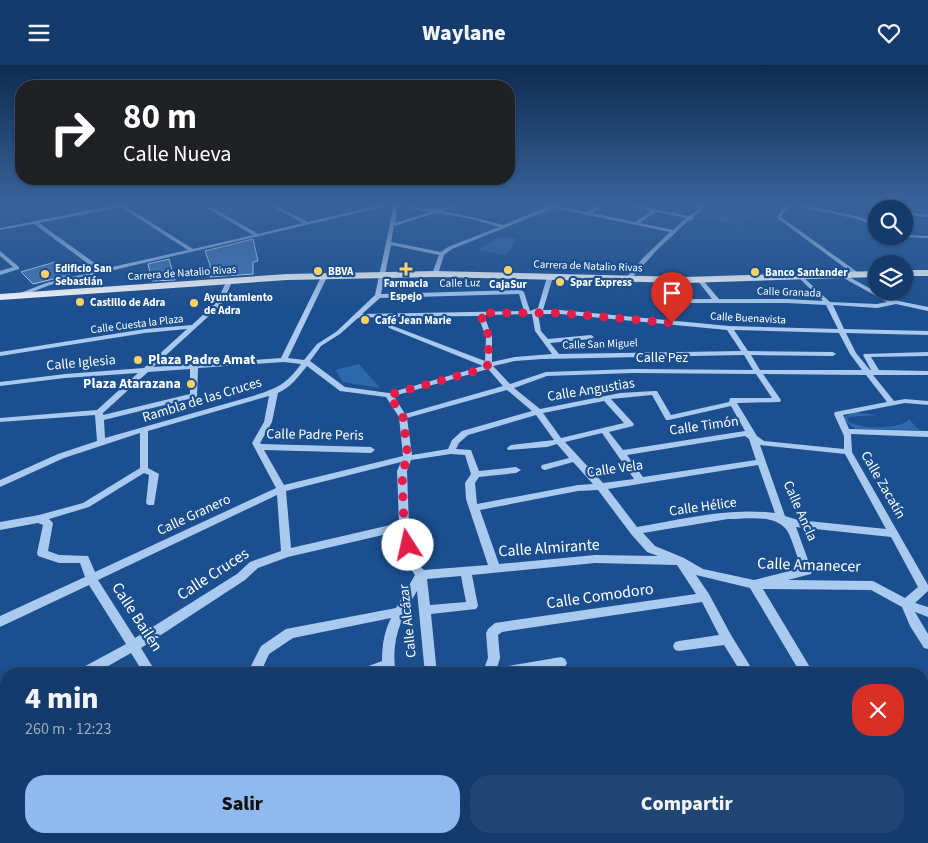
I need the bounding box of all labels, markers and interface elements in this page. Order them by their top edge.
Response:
text: Waylane [422,17,506,49]
icon: menu [25,19,53,47]
icon: heart [875,19,903,47]
text: 80 m [123,92,197,142]
icon: right [40,100,105,165]
text: Calle Nueva [123,138,231,170]
map controls [868,200,913,300]
button: search [868,200,913,245]
button: layers [868,255,913,300]
street label: Carrera de Natalio Rivas [533,257,643,275]
place label: Edificio San Sebastián [55,261,112,289]
street label: Carrera de Natalio Rivas [127,262,237,284]
marker: Farmacia Espejo [400,263,412,275]
place label: BBVA [328,264,354,279]
marker: CajaSur [502,264,514,276]
marker: BBVA [312,265,324,277]
place label: Banco Santander [765,265,848,280]
marker: Banco Santander [749,266,761,278]
marker: Edificio San Sebastián [39,268,51,280]
pin [651,272,693,323]
street label: Calle Luz [439,275,481,291]
place label: Spar Express [570,275,632,290]
place label: Farmacia Espejo [384,276,429,304]
marker: Spar Express [554,276,566,288]
place label: CajaSur [489,277,528,292]
icon: arrive [658,279,686,307]
street label: Calle Granada [757,283,821,301]
place label: Ayuntamiento de Adra [203,290,273,318]
place label: Castillo de Adra [90,295,166,310]
marker: Castillo de Adra [74,296,86,308]
marker: Ayuntamiento de Adra [188,297,200,309]
street label: Calle Buenavista [710,309,786,327]
street label: Calle Cuesta la Plaza [90,311,184,337]
place label: Café Jean Marie [375,313,452,328]
marker: Café Jean Marie [359,314,371,326]
street label: Calle San Miguel [562,335,638,353]
street label: Calle Pez [636,348,688,368]
street label: Calle Iglesia [45,350,117,376]
place label: Plaza Padre Amat [148,350,256,370]
marker: Plaza Padre Amat [132,354,144,366]
street label: Rambla de las Cruces [140,372,264,428]
street label: Calle Angustias [546,373,636,407]
place label: Plaza Atarazana [83,374,181,394]
marker: Plaza Atarazana [185,378,197,390]
street label: Calle Timón [668,411,740,441]
street label: Calle Padre Peris [266,424,364,446]
street label: Calle Zacatín [856,447,910,523]
street label: Calle Vela [586,455,644,483]
street label: Calle Ancla [778,478,822,544]
street label: Calle Granero [154,489,234,541]
street label: Calle Hélice [668,492,738,522]
position arrow [381,518,433,570]
street label: Calle Almirante [498,533,600,563]
street label: Calle Cruces [173,542,253,605]
street label: Calle Amanecer [757,552,862,578]
street label: Calle Bailén [106,578,168,656]
street label: Calle Comodoro [545,578,655,614]
street label: Calle Alcázar [394,583,422,659]
text: 4 min [25,677,99,720]
button: close [852,684,904,736]
text: 260 m · 12:23 [25,718,112,740]
button: Salir [25,775,460,833]
button: Compartir [470,775,904,833]

